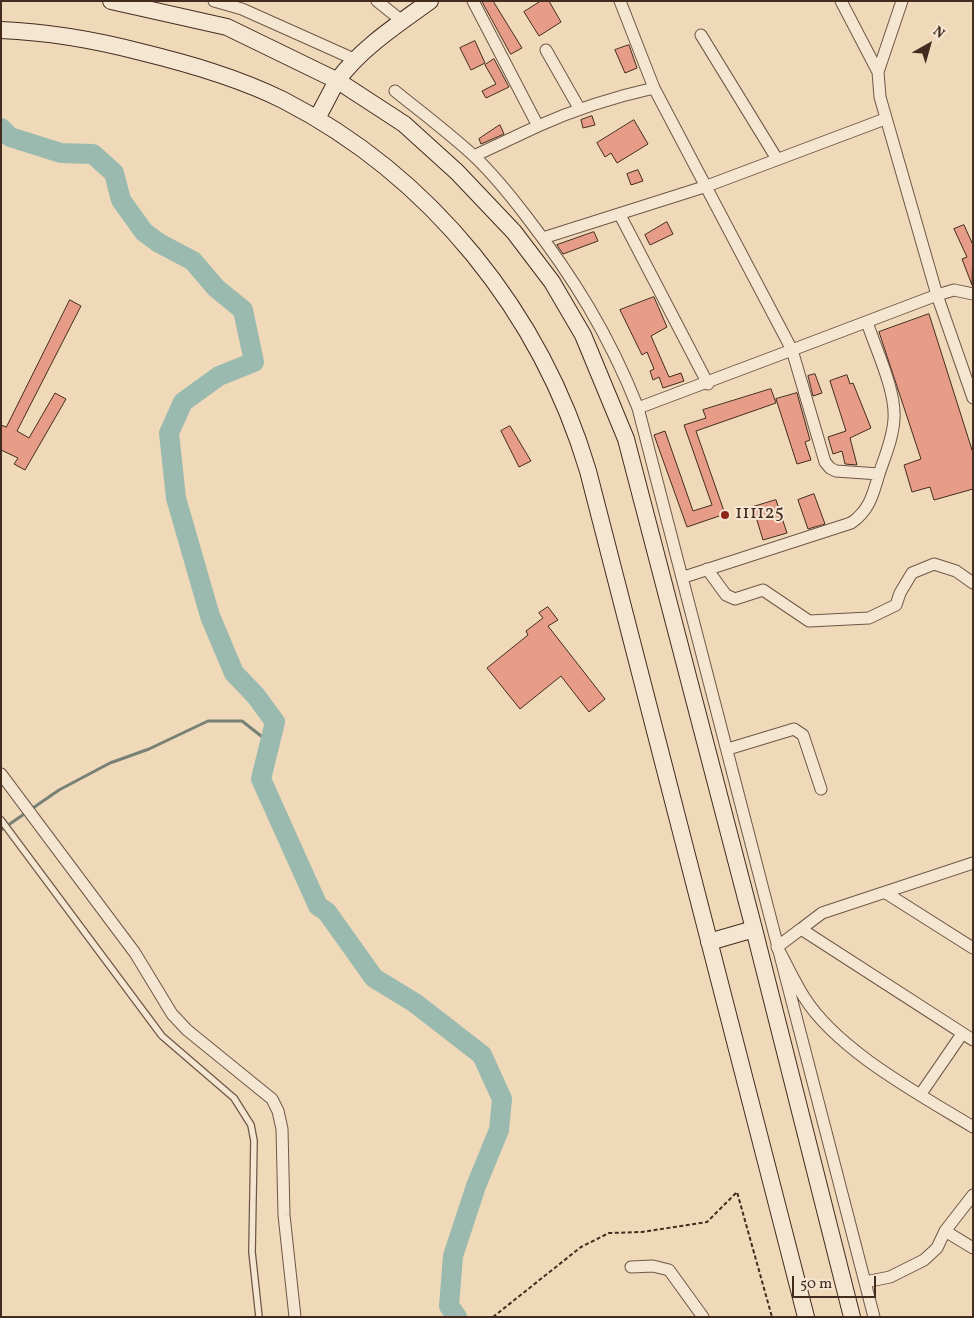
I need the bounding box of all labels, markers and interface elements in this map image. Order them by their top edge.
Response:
north arrow [904,20,954,70]
text: N [929,22,948,43]
place label: 111125 [735,504,784,526]
marker: 111125 [719,509,731,521]
scale bar [794,1266,878,1298]
text: 50 m [800,1274,832,1295]

